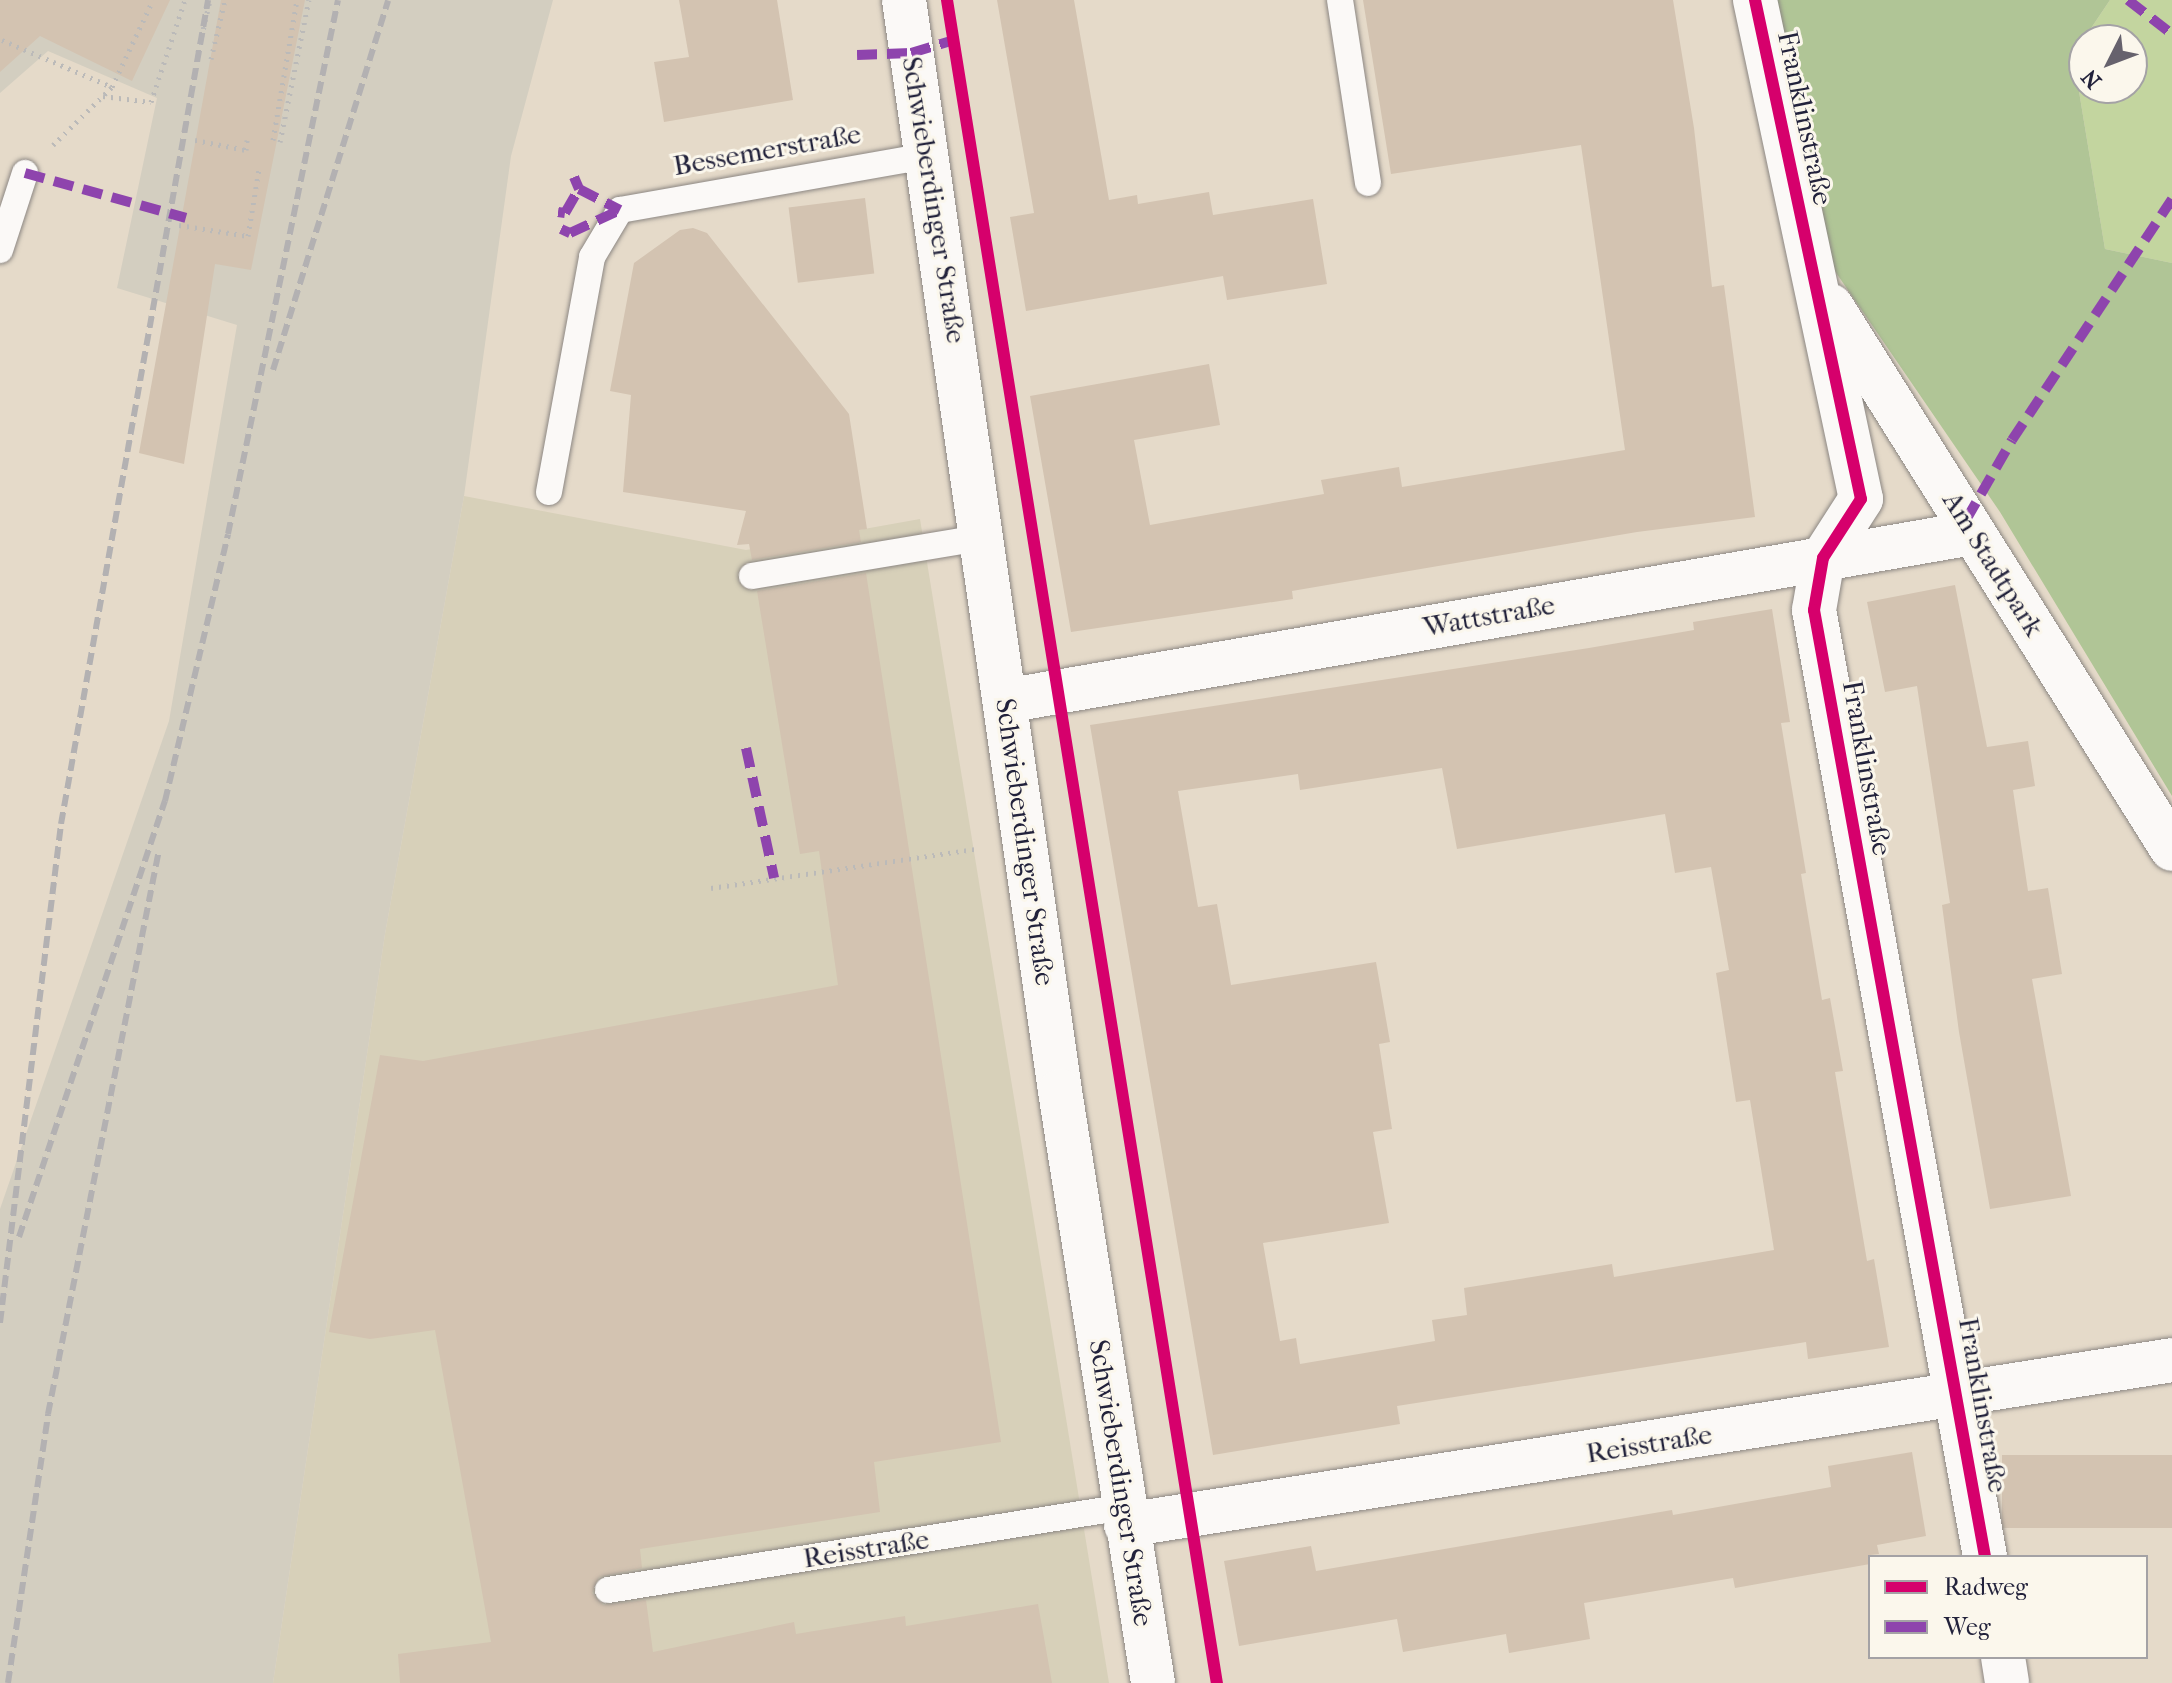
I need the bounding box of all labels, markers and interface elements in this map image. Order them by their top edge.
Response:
north arrow [2068,24,2148,104]
street label: Franklinstraße [1770,28,1840,208]
street label: Schwieberdinger Straße [895,54,973,346]
text: N [2076,64,2107,94]
street label: Bessemerstraße [671,117,863,183]
street label: Am Stadtpark [1935,485,2051,643]
street label: Wattstraße [1421,588,1557,644]
street label: Franklinstraße [1835,678,1899,858]
street label: Schwieberdinger Straße [988,696,1062,988]
street label: Franklinstraße [1951,1315,2015,1495]
street label: Schwieberdinger Straße [1082,1337,1160,1629]
street label: Reisstraße [1584,1417,1714,1471]
street label: Reisstraße [801,1522,931,1576]
legend [1868,1555,2148,1659]
text: Radweg [1944,1573,2028,1601]
text: Weg [1944,1613,1991,1641]

